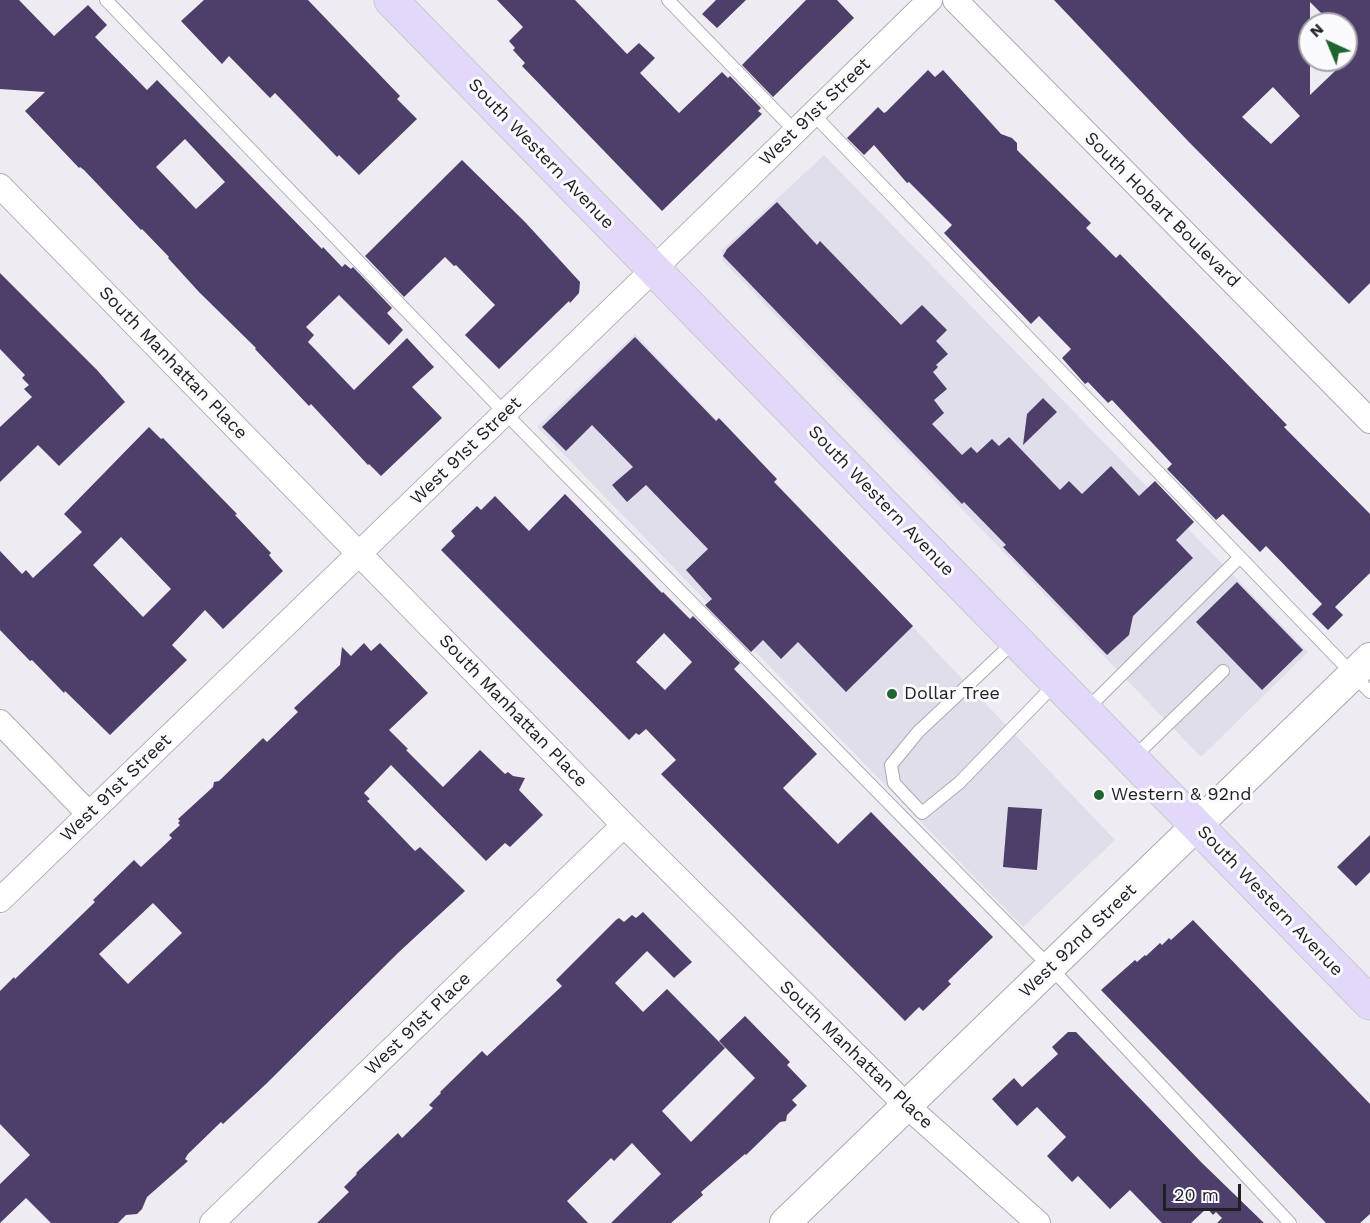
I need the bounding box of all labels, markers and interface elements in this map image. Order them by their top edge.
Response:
north arrow [1298,12,1358,72]
text: N [1306,19,1327,41]
street label: West 91st Street [755,54,875,170]
street label: South Western Avenue [463,74,619,234]
street label: South Hobart Boulevard [1080,128,1244,292]
street label: South Manhattan Place [94,282,252,444]
street label: West 91st Street [406,393,526,509]
street label: South Western Avenue [803,421,959,581]
street label: South Manhattan Place [434,630,592,792]
place label: Dollar Tree [904,683,1000,705]
marker: Dollar Tree [885,687,899,701]
street label: West 91st Street [56,730,176,846]
place label: Western & 92nd [1111,784,1251,806]
marker: Western & 92nd [1092,788,1106,802]
street label: South Western Avenue [1192,821,1348,981]
street label: West 92nd Street [1015,880,1141,1002]
street label: West 91st Place [361,968,475,1080]
street label: South Manhattan Place [775,976,937,1134]
scale bar [1166,1172,1244,1210]
text: 20 m [1174,1184,1219,1205]

